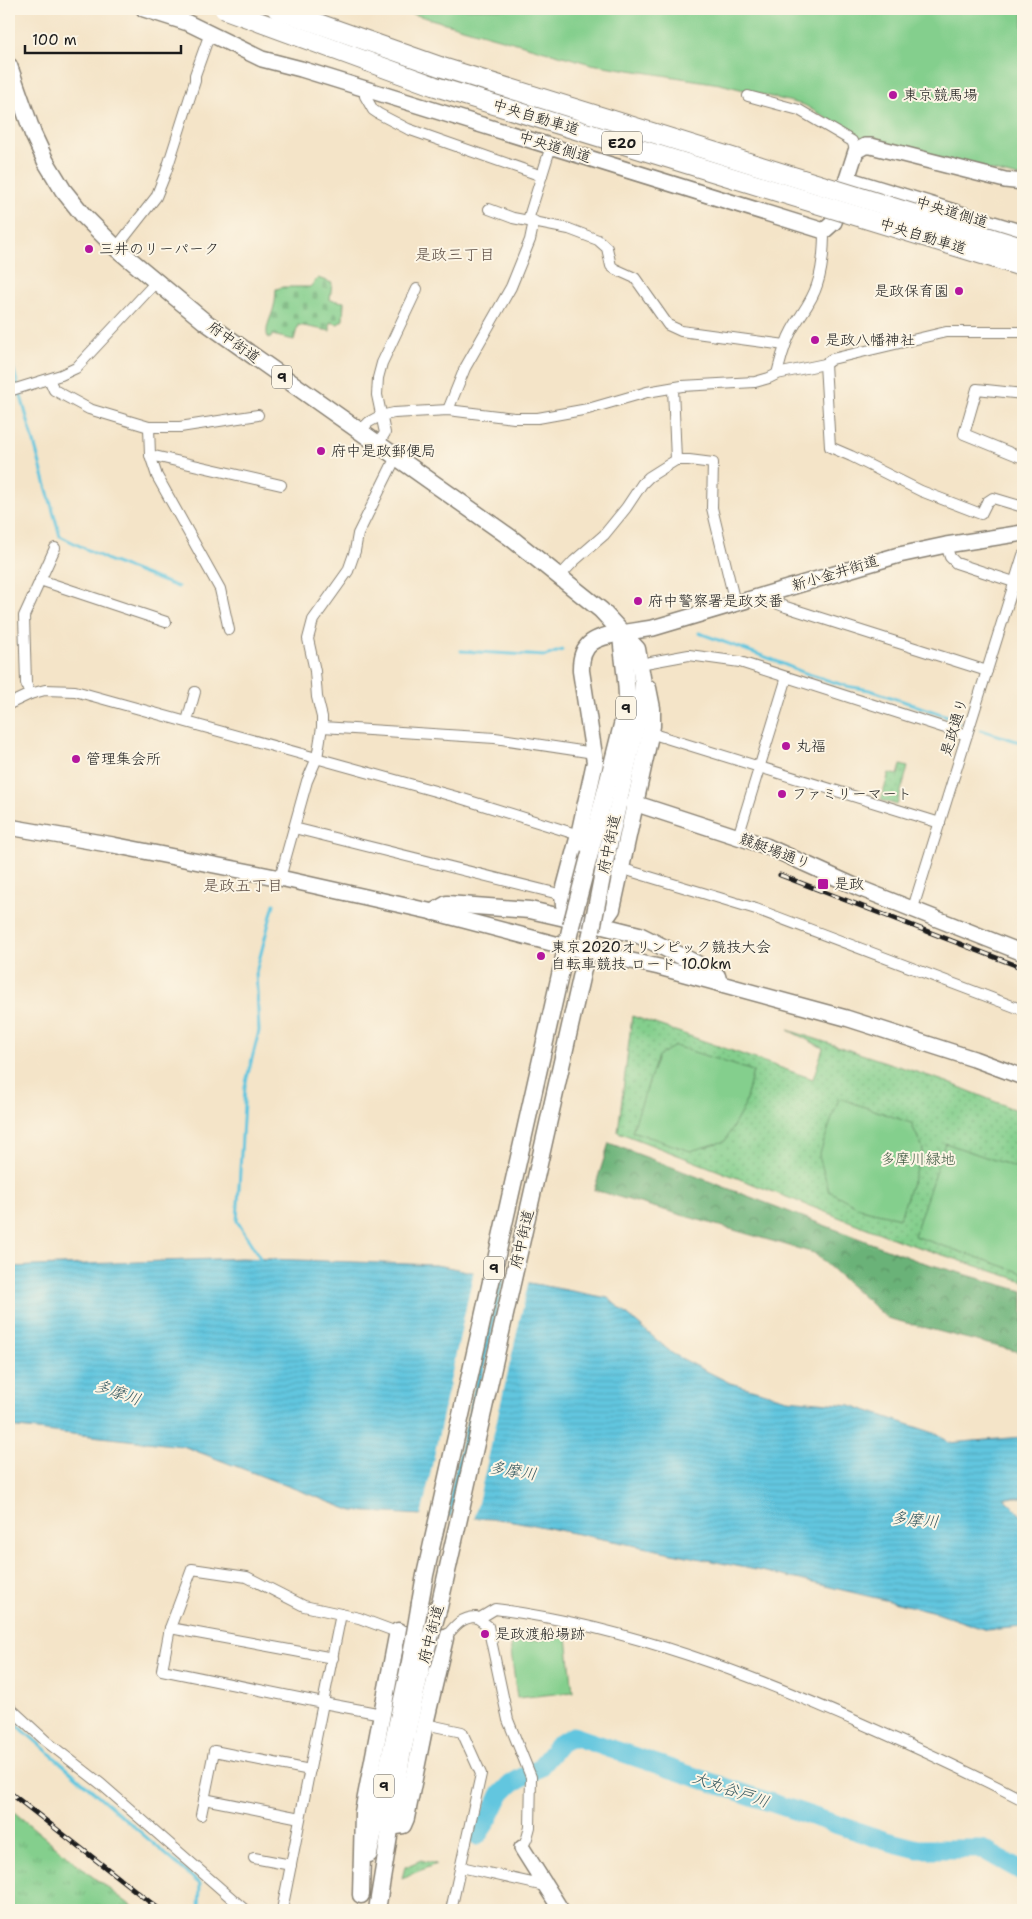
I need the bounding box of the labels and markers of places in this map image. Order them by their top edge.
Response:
place label: 東京競馬場 [903,85,978,105]
marker: 東京競馬場 [887,89,899,101]
place label: 三井のリーパーク [99,239,219,259]
marker: 三井のリーパーク [83,243,95,255]
place label: 是政保育園 [874,281,949,301]
marker: 是政保育園 [953,285,965,297]
place label: 是政八幡神社 [825,330,915,350]
marker: 是政八幡神社 [809,334,821,346]
place label: 府中是政郵便局 [331,441,436,461]
marker: 府中是政郵便局 [315,445,327,457]
place label: 府中警察署是政交番 [648,591,783,611]
marker: 府中警察署是政交番 [632,595,644,607]
place label: 丸福 [796,736,826,756]
marker: 丸福 [780,740,792,752]
place label: 管理集会所 [86,749,161,769]
marker: 管理集会所 [70,753,82,765]
place label: ファミリーマート [792,784,912,804]
marker: ファミリーマート [776,788,788,800]
place label: 是政 [834,874,864,894]
marker: 是政 [816,877,830,891]
place label: 東京2020オリンピック競技大会 自転車競技 ロード 10.0km [551,937,771,974]
marker: 東京2020オリンピック競技大会 自転車競技 ロード 10.0km [535,950,547,962]
place label: 是政渡船場跡 [495,1624,585,1644]
marker: 是政渡船場跡 [479,1628,491,1640]

